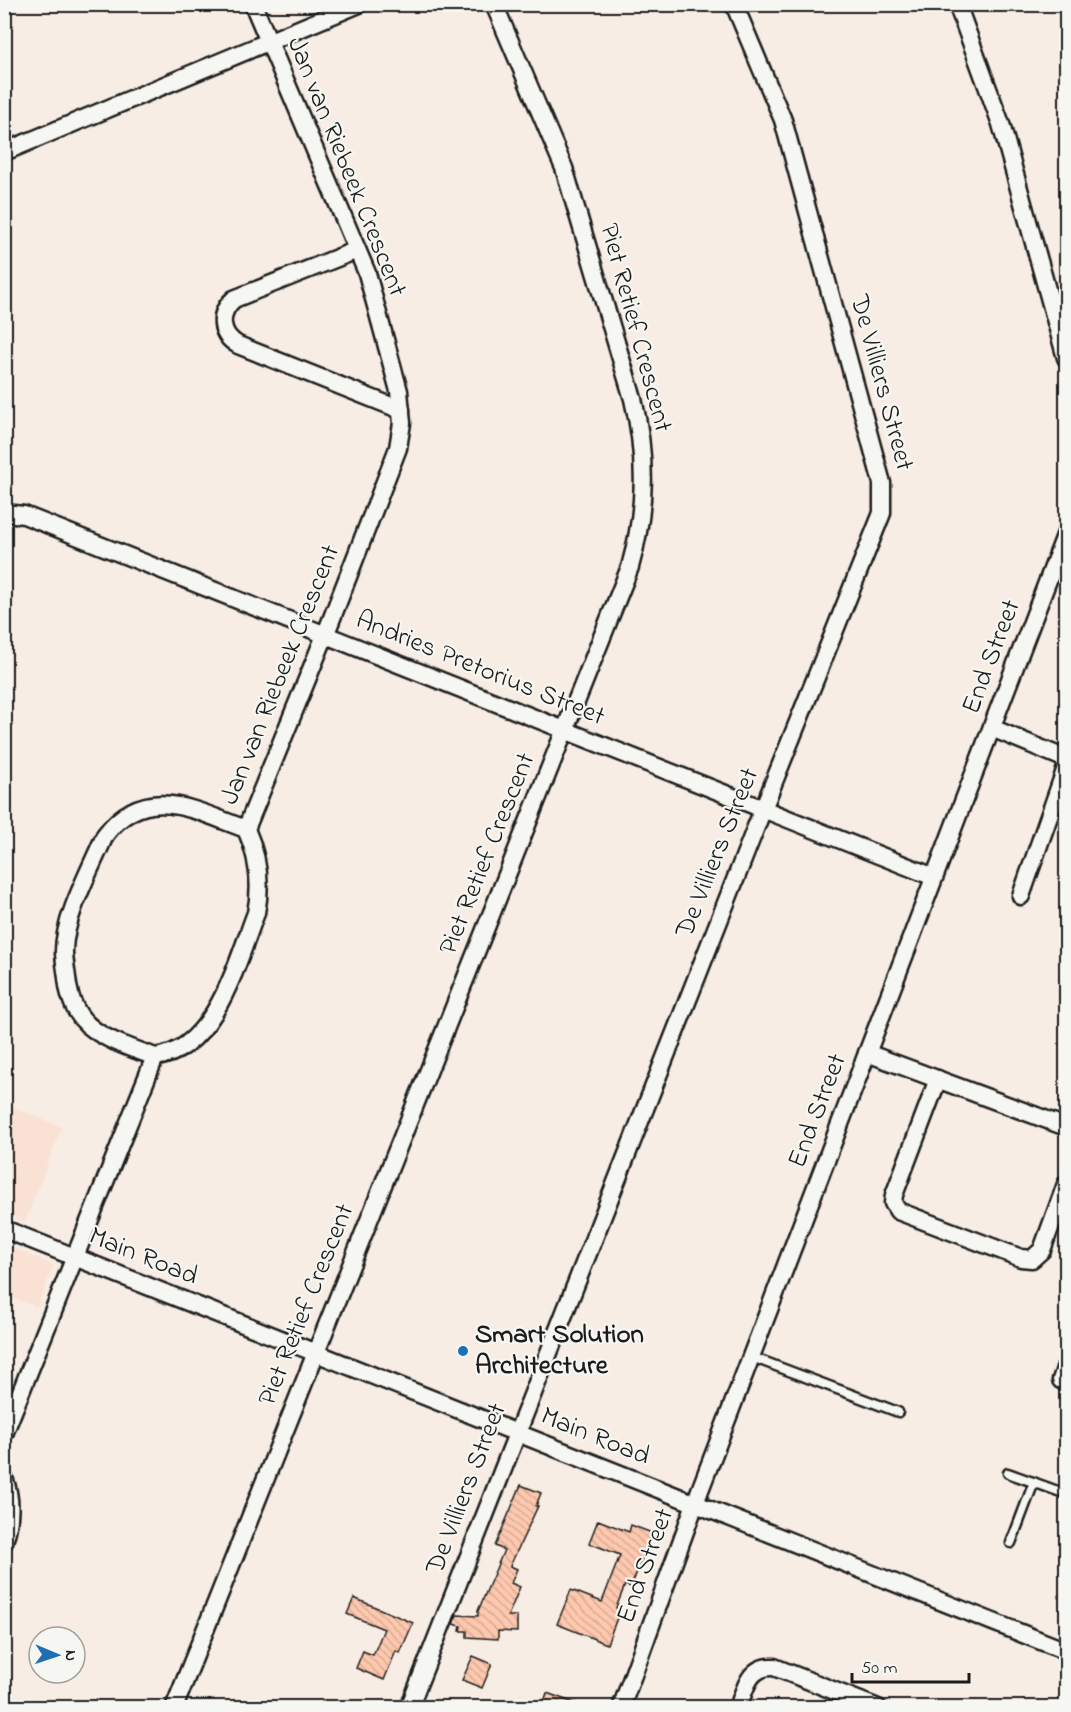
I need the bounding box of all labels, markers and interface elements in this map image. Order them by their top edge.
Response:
street label: Jan van Riebeek Crescent [276,31,416,303]
street label: Piet Retief Crescent [588,219,682,437]
street label: De Villiers Street [839,290,923,475]
street label: Jan van Riebeek Crescent [211,539,351,811]
street label: End Street [952,594,1032,720]
street label: Andries Pretorius Street [350,601,610,737]
street label: Piet Retief Crescent [430,747,546,961]
street label: De Villiers Street [666,762,770,945]
street label: End Street [778,1048,858,1174]
street label: Piet Retief Crescent [249,1198,365,1412]
street label: Main Road [83,1217,203,1297]
place label: Smart Solution Architecture [475,1316,644,1386]
marker: Smart Solution Architecture [456,1344,470,1358]
street label: Main Road [535,1397,655,1477]
street label: De Villiers Street [416,1398,518,1581]
street label: End Street [607,1503,685,1629]
north arrow [27,1625,87,1685]
scale bar [852,1646,969,1684]
text: N [58,1650,82,1661]
text: 50 m [861,1656,898,1682]

